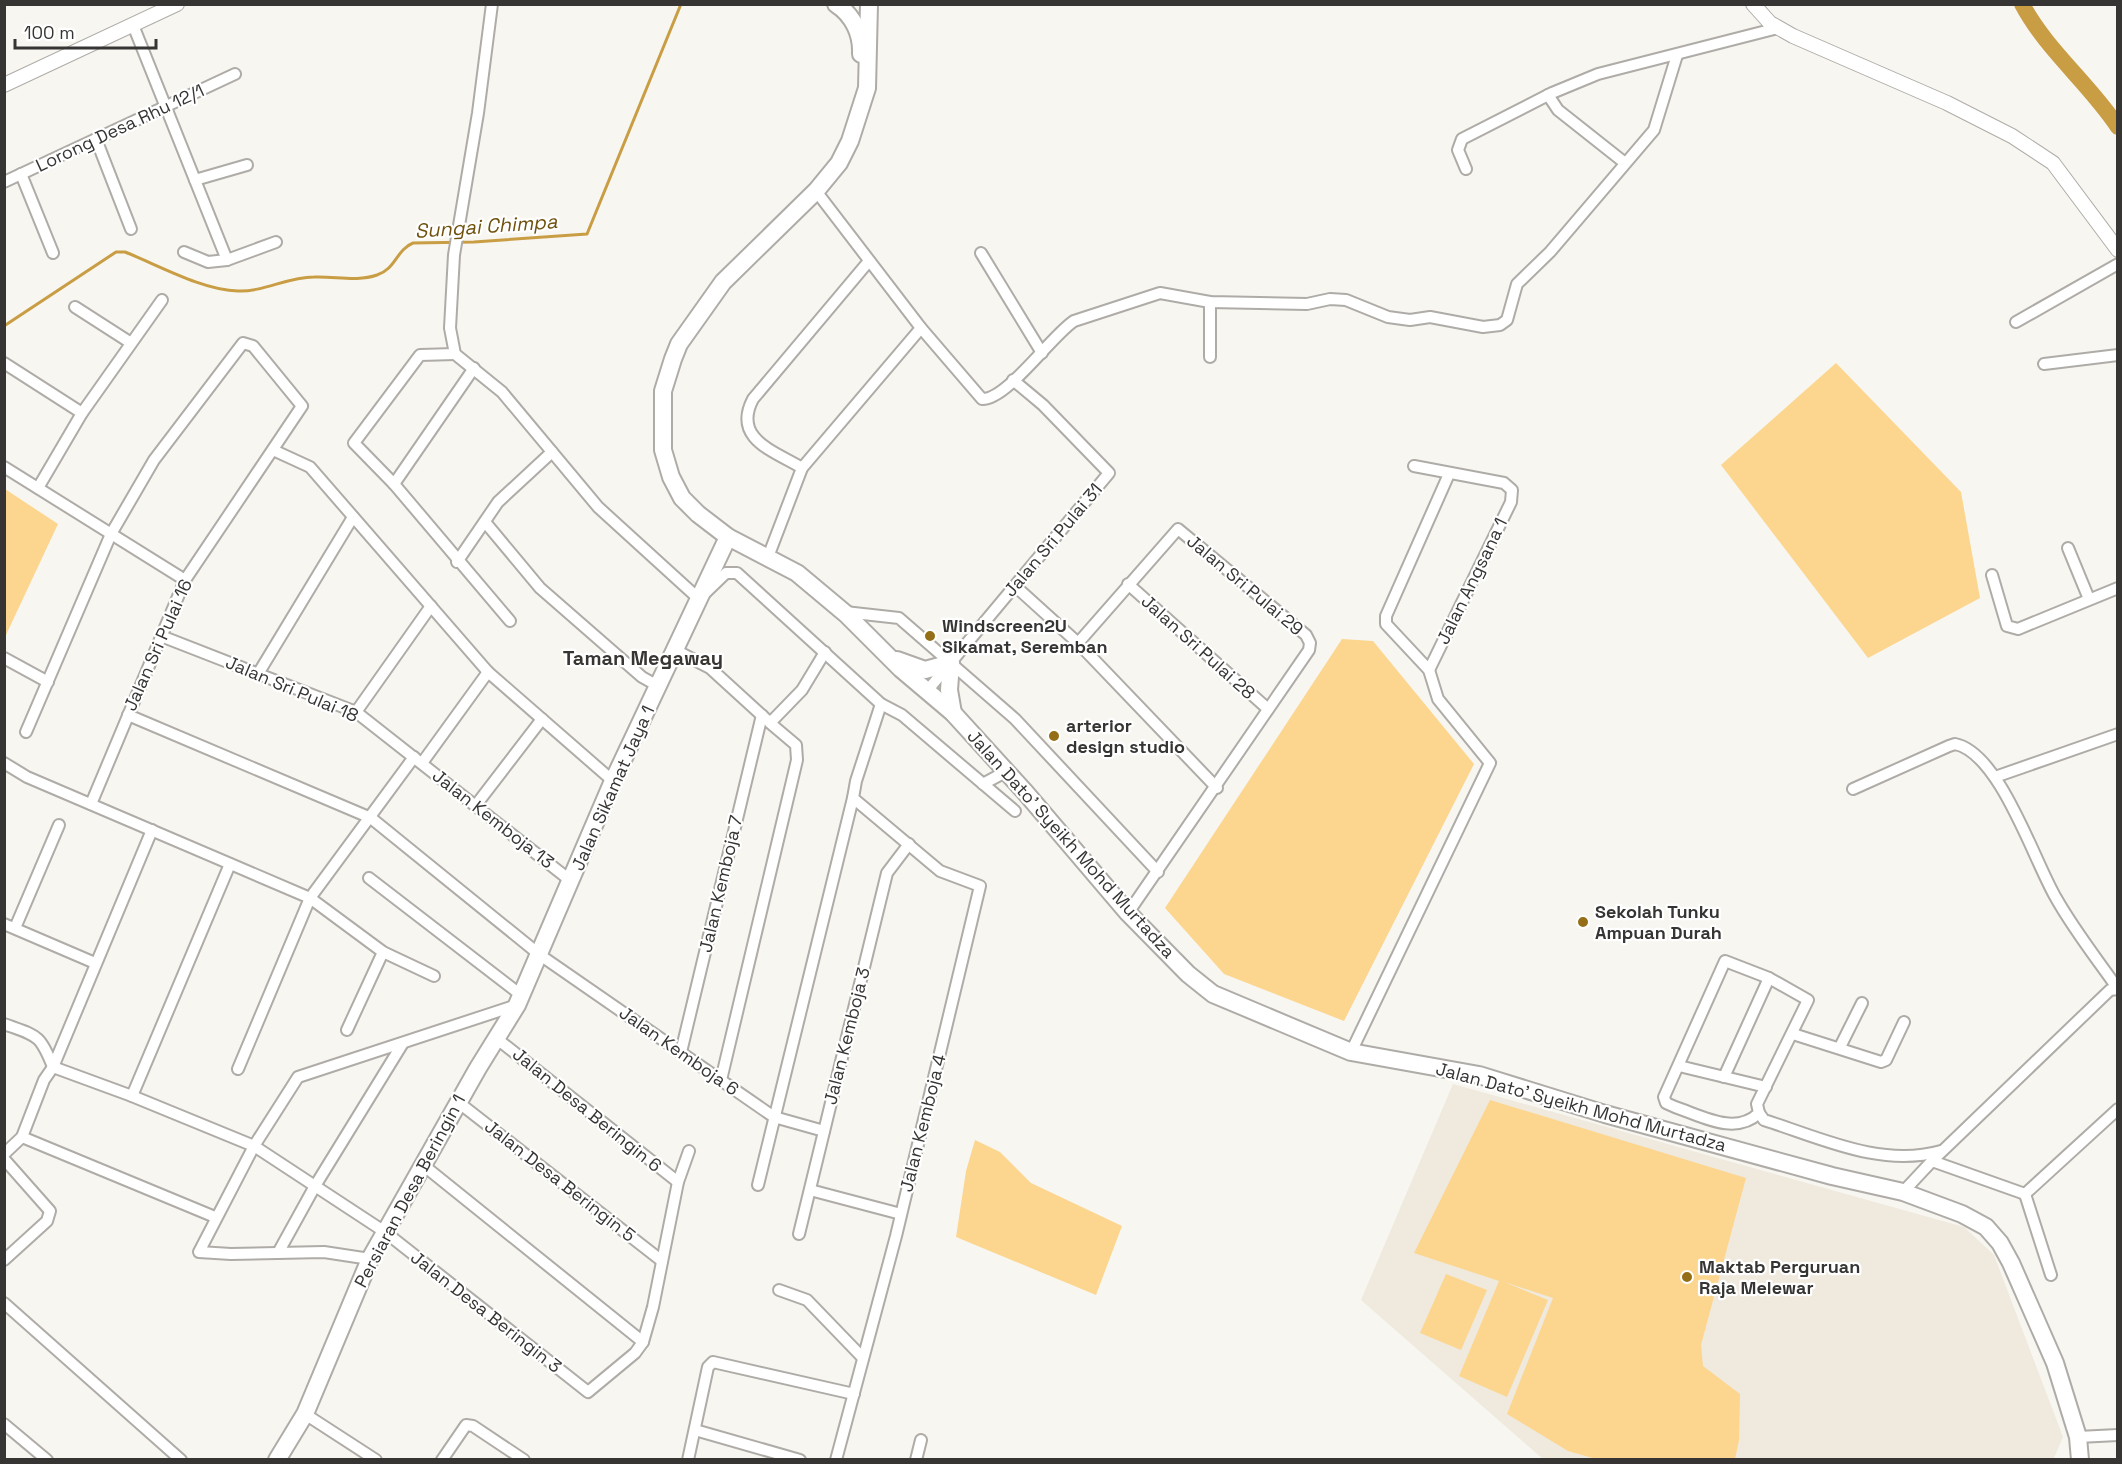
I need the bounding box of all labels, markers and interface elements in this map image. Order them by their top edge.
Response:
scale bar [15,12,156,50]
text: 100 m [24,21,75,44]
street label: Lorong Desa Rhu 12/1 [32,78,208,177]
water label: Sungai Chimpa [414,208,559,244]
street label: Jalan Sri Pulai 31 [998,478,1107,601]
street label: Jalan Angsana 1 [1431,514,1512,648]
street label: Jalan Sri Pulai 29 [1182,529,1308,640]
street label: Jalan Sri Pulai 16 [118,575,197,714]
street label: Jalan Sri Pulai 28 [1137,589,1260,704]
place label: Windscreen2U Sikamat, Seremban [942,614,1108,658]
marker: Windscreen2U Sikamat, Seremban [923,629,937,643]
district label: Taman Megaway [563,645,723,671]
street label: Jalan Sri Pulai 18 [222,650,362,727]
street label: Jalan Sikamat Jaya 1 [566,702,659,874]
place label: arterior design studio [1066,714,1185,758]
street label: Jalan Dato' Syeikh Mohd Murtadza [963,725,1180,963]
marker: arterior design studio [1047,729,1061,743]
street label: Jalan Kemboja 13 [428,764,559,873]
street label: Jalan Kemboja 7 [694,813,747,955]
place label: Sekolah Tunku Ampuan Durah [1595,900,1722,944]
marker: Sekolah Tunku Ampuan Durah [1576,915,1590,929]
street label: Jalan Kemboja 3 [818,965,875,1107]
street label: Jalan Kemboja 6 [615,1001,744,1100]
street label: Jalan Desa Beringin 6 [508,1042,667,1177]
street label: Jalan Kemboja 4 [894,1052,951,1194]
street label: Jalan Dato' Syeikh Mohd Murtadza [1433,1057,1729,1156]
street label: Persiaran Desa Beringin 1 [349,1090,470,1291]
street label: Jalan Desa Beringin 5 [480,1115,640,1247]
street label: Jalan Desa Beringin 3 [406,1246,566,1378]
place label: Maktab Perguruan Raja Melewar [1699,1255,1860,1299]
marker: Maktab Perguruan Raja Melewar [1680,1270,1694,1284]

